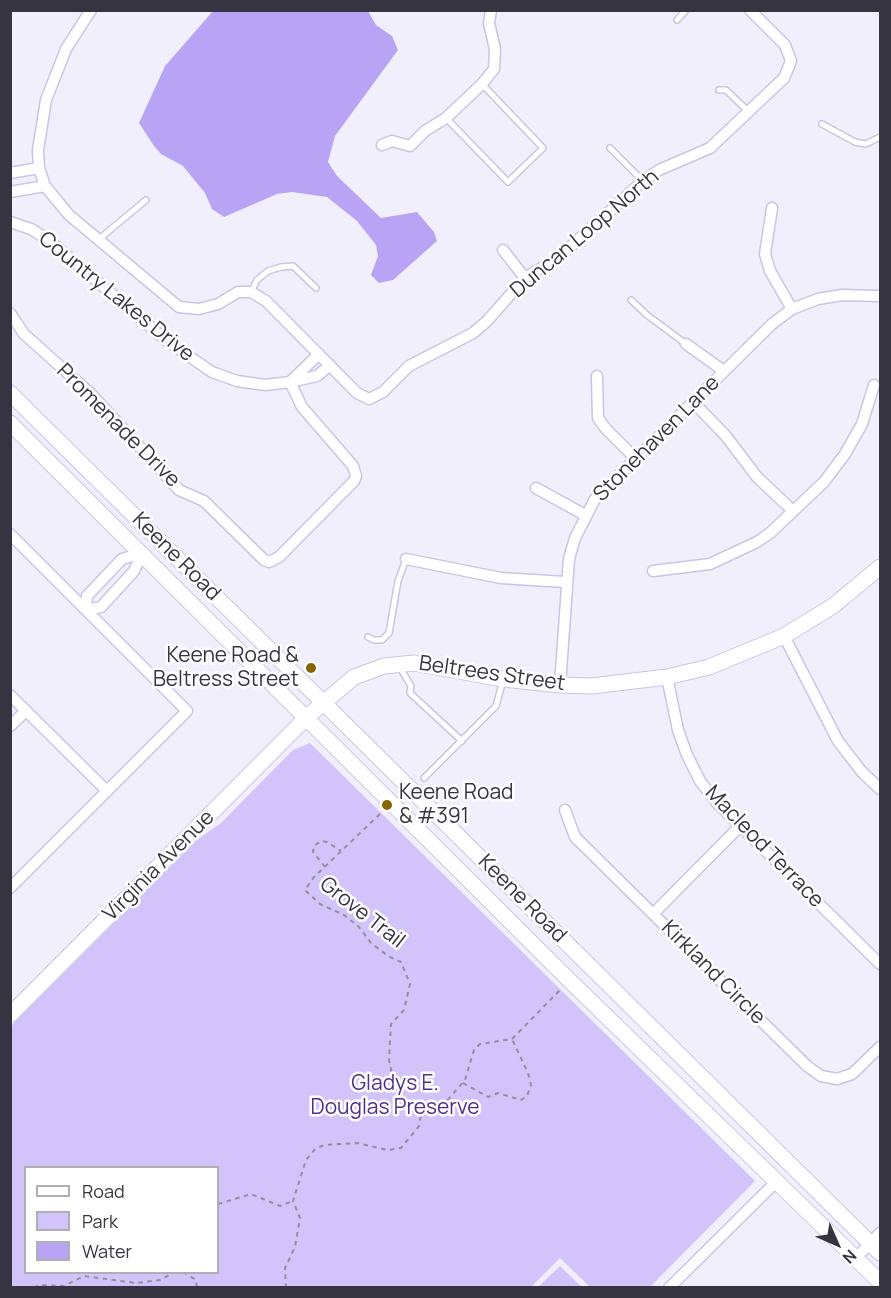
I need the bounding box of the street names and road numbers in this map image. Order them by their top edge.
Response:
street label: Duncan Loop North [506,164,664,304]
street label: Country Lakes Drive [33,227,199,367]
street label: Promenade Drive [51,359,185,493]
street label: Stonehaven Lane [589,371,725,507]
street label: Keene Road [127,508,225,606]
street label: Beltrees Street [417,651,567,697]
street label: Macleod Terrace [699,781,829,913]
street label: Virginia Avenue [98,805,220,927]
street label: Keene Road [473,850,571,948]
street label: Grove Trail [314,872,410,954]
street label: Kirkland Circle [656,916,770,1030]

